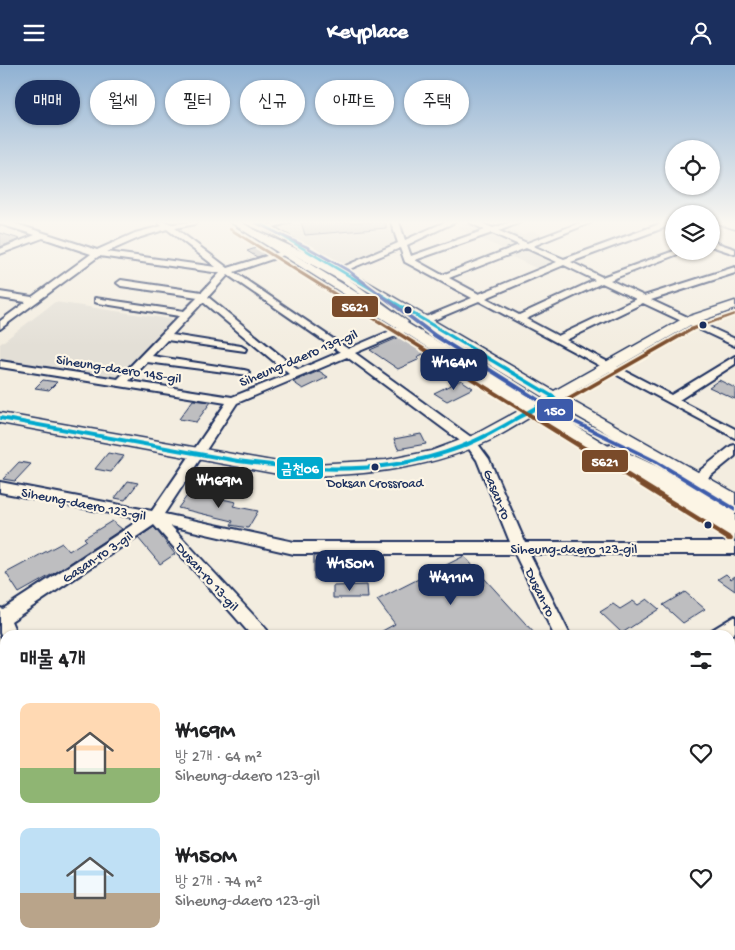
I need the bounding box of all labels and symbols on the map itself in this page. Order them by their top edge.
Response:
line badge: 5621 [331,295,379,318]
text: 5621 [342,300,369,317]
unlabelled marker [403,305,413,315]
unlabelled marker [698,320,708,330]
street label: Siheung-daero 139-gil [237,327,361,392]
pin: ₩164M [419,349,489,391]
street label: Siheung-daero 145-gil [55,352,183,389]
line badge: 150 [536,398,574,422]
text: 150 [544,404,566,421]
line badge: 5621 [581,449,629,473]
text: 5621 [592,455,619,472]
line badge: 금천06 [276,456,324,480]
text: 금천06 [281,462,320,479]
marker: Doksan Crossroad [370,462,380,472]
pin: ₩169M [184,467,254,509]
street label: Gasan-ro [478,467,513,523]
place label: Doksan Crossroad [326,477,425,492]
street label: Siheung-daero 123-gil [20,485,147,526]
unlabelled marker [703,520,713,530]
street label: Gasan-ro 3-gil [60,528,137,588]
street label: Dusan-ro 13-gil [170,539,241,616]
street label: Siheung-daero 123-gil [511,542,637,559]
pin: ₩150M [315,549,385,592]
pin: ₩411M [416,563,486,606]
street label: Dusan-ro [519,565,558,620]

